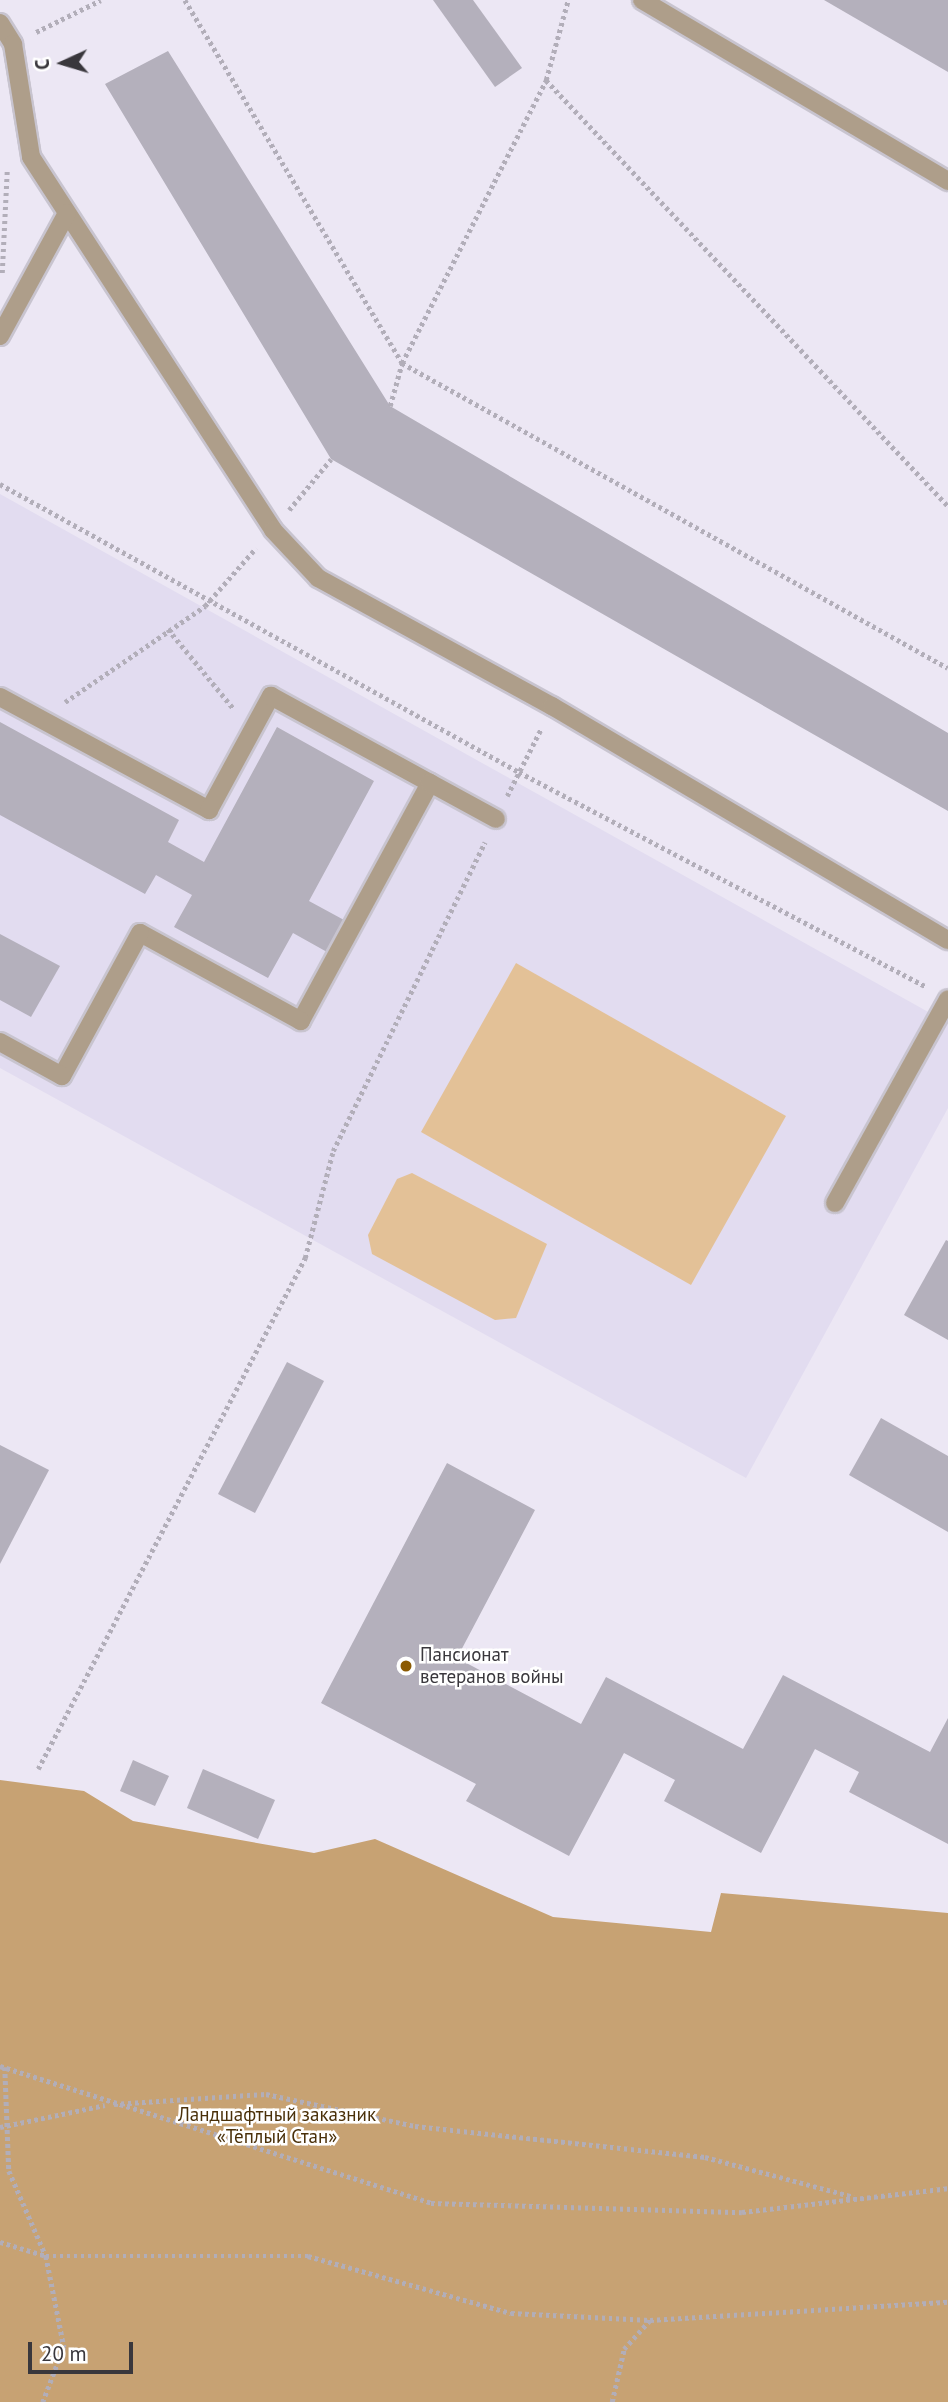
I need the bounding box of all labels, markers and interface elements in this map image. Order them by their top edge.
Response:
north arrow [28,28,98,98]
text: С [30,58,54,71]
place label: Пансионат ветеранов войны [420,1644,564,1688]
marker: Пансионат ветеранов войны [398,1658,414,1674]
park label: Ландшафтный заказник «Тёплый Стан» [178,2104,376,2148]
scale bar [32,2328,136,2372]
text: 20 m [41,2340,87,2367]

